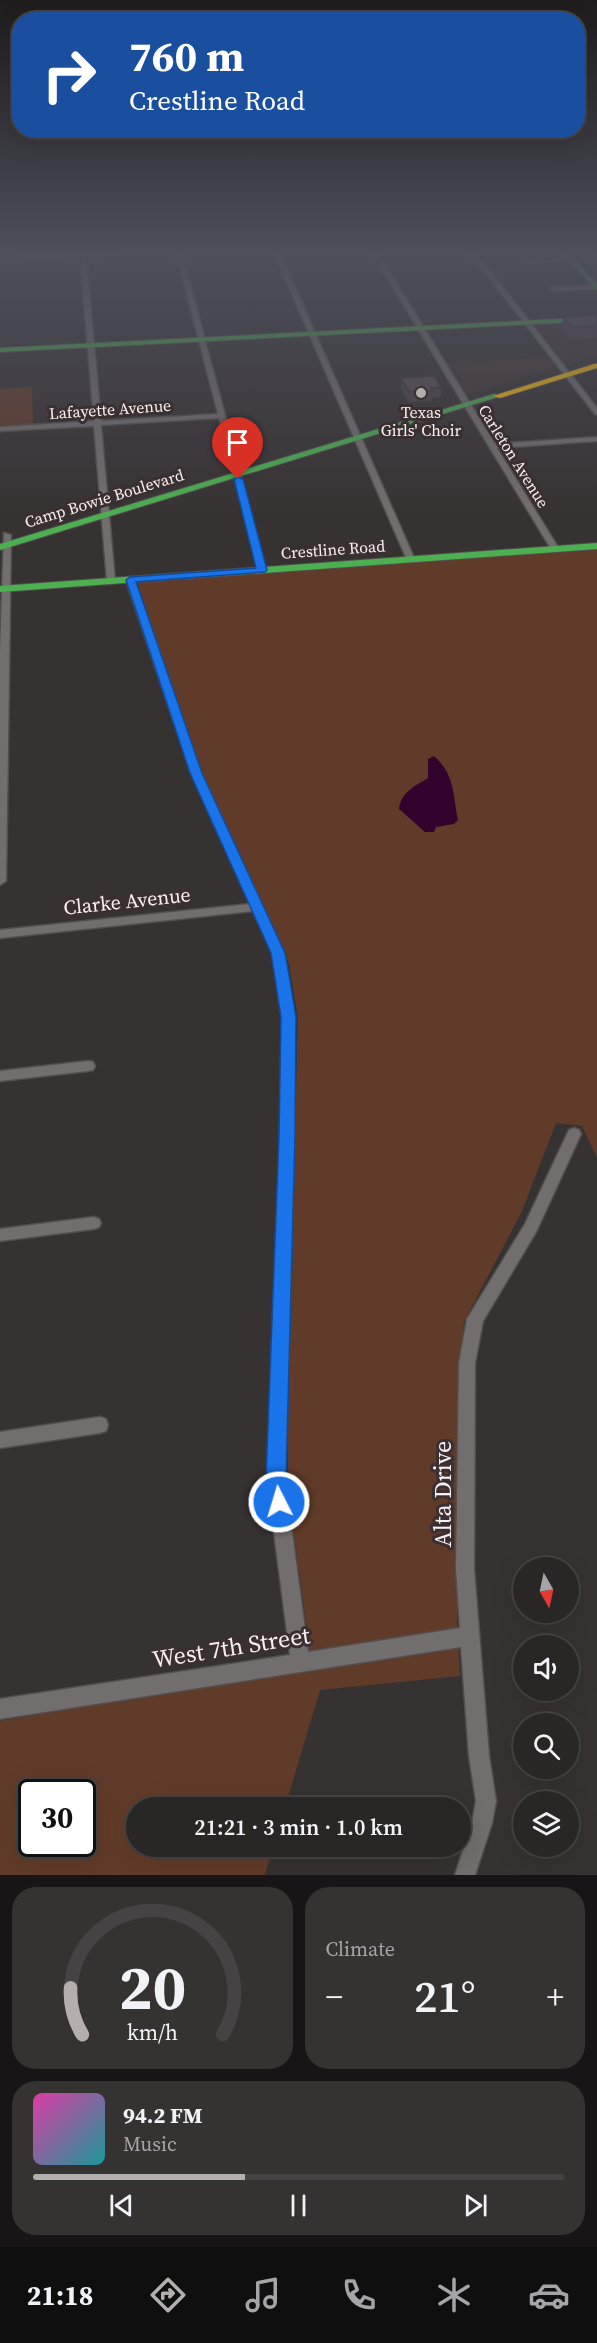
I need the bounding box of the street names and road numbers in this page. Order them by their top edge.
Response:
street label: Lafayette Avenue [48,394,172,424]
street label: Carleton Avenue [474,400,554,512]
street label: Camp Bowie Boulevard [22,463,186,533]
street label: Crestline Road [280,534,386,564]
street label: Clarke Avenue [62,880,192,922]
street label: Alta Drive [426,1441,459,1547]
street label: West 7th Street [150,1618,312,1676]

